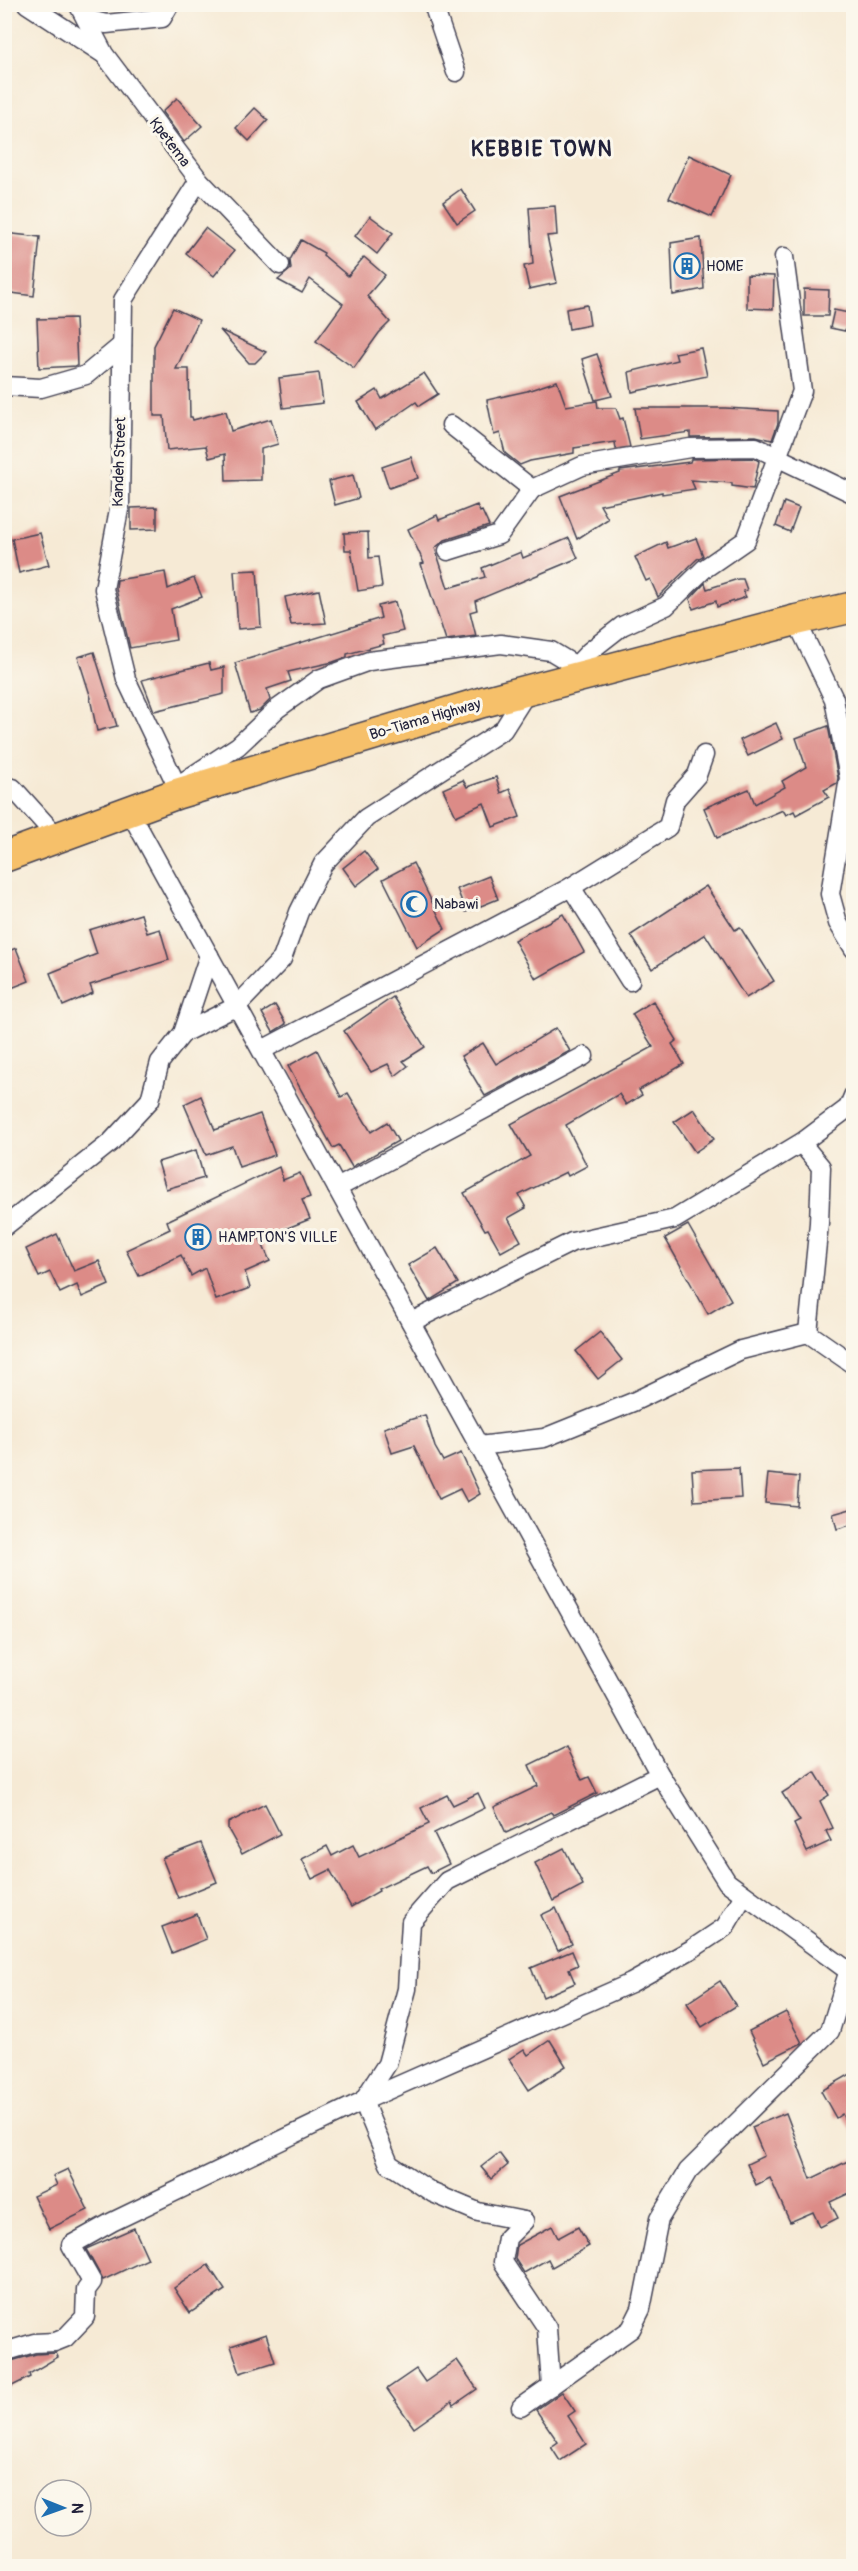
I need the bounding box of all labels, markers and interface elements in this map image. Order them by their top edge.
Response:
street label: Kpetema [145,114,194,171]
district label: KEBBIE TOWN [471,136,613,163]
building icon: HOME [672,251,702,281]
place label: HOME [706,257,744,276]
street label: Kandeh Street [108,416,131,507]
street label: Bo-Tiama Highway [367,694,484,744]
mosque icon: Nabawi [399,889,429,919]
place label: Nabawi [434,895,479,914]
building icon: HAMPTON'S VILLE [183,1222,213,1252]
place label: HAMPTON'S VILLE [218,1228,337,1247]
north arrow [33,2478,93,2538]
text: N [67,2503,87,2514]

